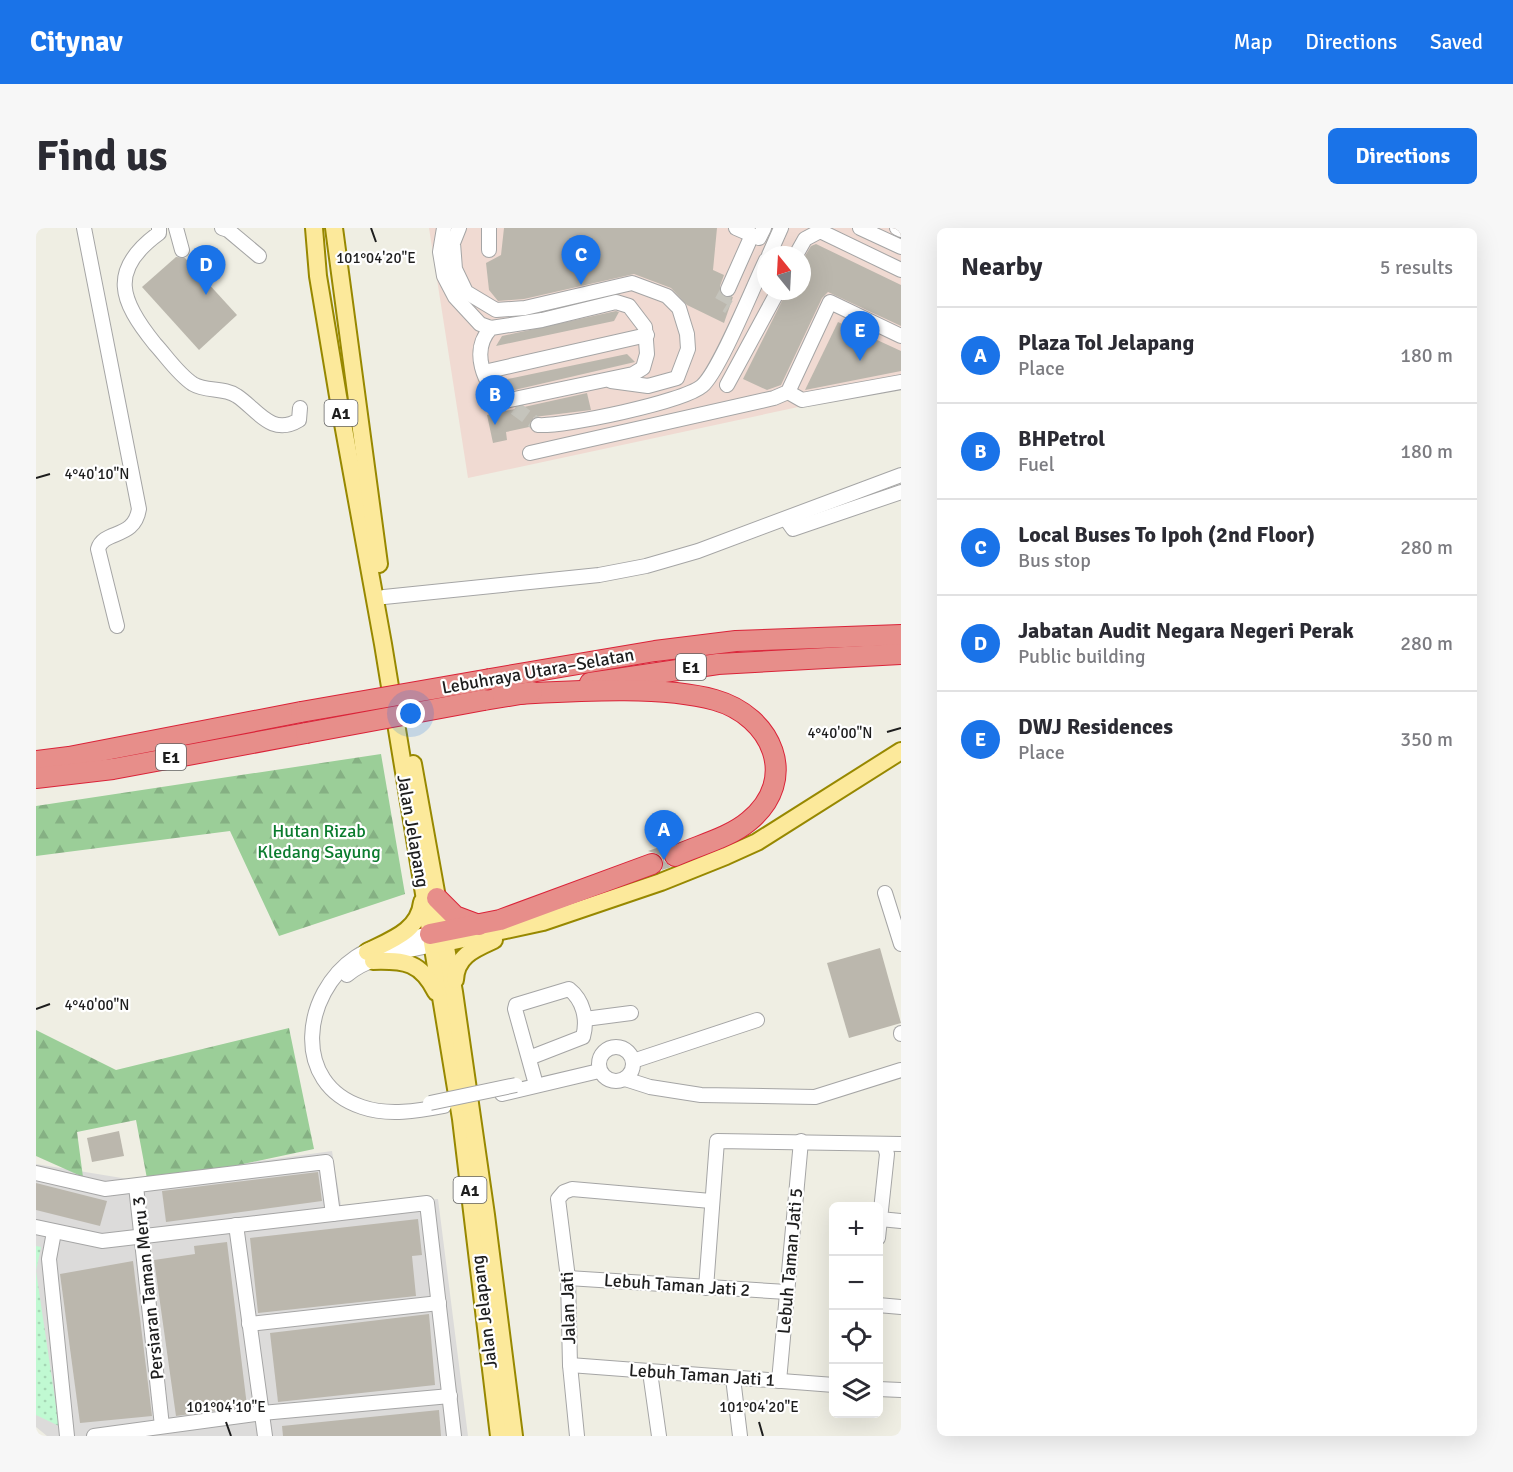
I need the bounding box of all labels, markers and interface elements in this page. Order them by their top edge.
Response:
text: Citynav [30,25,123,59]
text: Map [1234,29,1272,55]
text: Directions [1305,29,1397,55]
text: Saved [1430,29,1483,55]
button: Directions [1328,128,1477,184]
text: Find us [36,131,167,182]
pin: C [562,236,600,285]
pin: D [186,245,226,295]
north arrow [757,246,811,300]
text: 101°04'20"E [336,249,416,267]
text: Nearby [961,251,1042,283]
text: 5 results [1380,255,1453,280]
pin: E [840,312,880,361]
text: Plaza Tol Jelapang [1018,329,1194,356]
text: A [974,343,987,368]
text: 180 m [1400,343,1453,368]
text: Place [1018,356,1065,381]
pin: B [476,376,514,425]
road number: A1 [324,400,358,426]
text: BHPetrol [1018,425,1105,452]
text: B [974,439,987,464]
text: 180 m [1400,439,1453,464]
text: Fuel [1018,452,1055,477]
text: 4°40'10"N [64,465,130,483]
text: Local Buses To Ipoh (2nd Floor) [1018,521,1315,548]
text: C [974,535,987,560]
text: 280 m [1400,535,1453,560]
text: Bus stop [1018,548,1091,573]
text: Jabatan Audit Negara Negeri Perak [1018,617,1354,644]
text: D [974,631,987,656]
text: 280 m [1400,631,1453,656]
street label: Lebuhraya Utara–Selatan [440,643,636,699]
text: Public building [1018,644,1146,669]
road number: E1 [676,654,706,680]
your location [396,699,425,728]
text: DWJ Residences [1018,713,1173,740]
text: 4°40'00"N [807,724,873,742]
text: E [975,727,986,752]
text: 350 m [1400,727,1453,752]
text: Place [1018,740,1065,765]
road number: E1 [156,744,186,770]
street label: Jalan Jelapang [392,773,434,889]
pin: A [644,810,684,860]
park label: Hutan Rizab Kledang Sayung [257,820,381,863]
text: 4°40'00"N [64,996,130,1014]
road number: A1 [454,1177,486,1203]
street label: Lebuh Taman Jati 5 [773,1187,807,1335]
street label: Persiaran Taman Meru 3 [127,1195,169,1381]
map controls [829,1202,883,1418]
button: + [829,1202,883,1256]
street label: Jalan Jelapang [466,1254,502,1370]
button: − [829,1256,883,1310]
street label: Lebuh Taman Jati 2 [603,1269,751,1301]
street label: Jalan Jati [556,1271,580,1345]
button: locate [829,1310,883,1364]
street label: Lebuh Taman Jati 1 [628,1359,776,1391]
button: layers [829,1364,883,1418]
text: 101°04'10"E [186,1398,266,1416]
text: 101°04'20"E [719,1398,799,1416]

